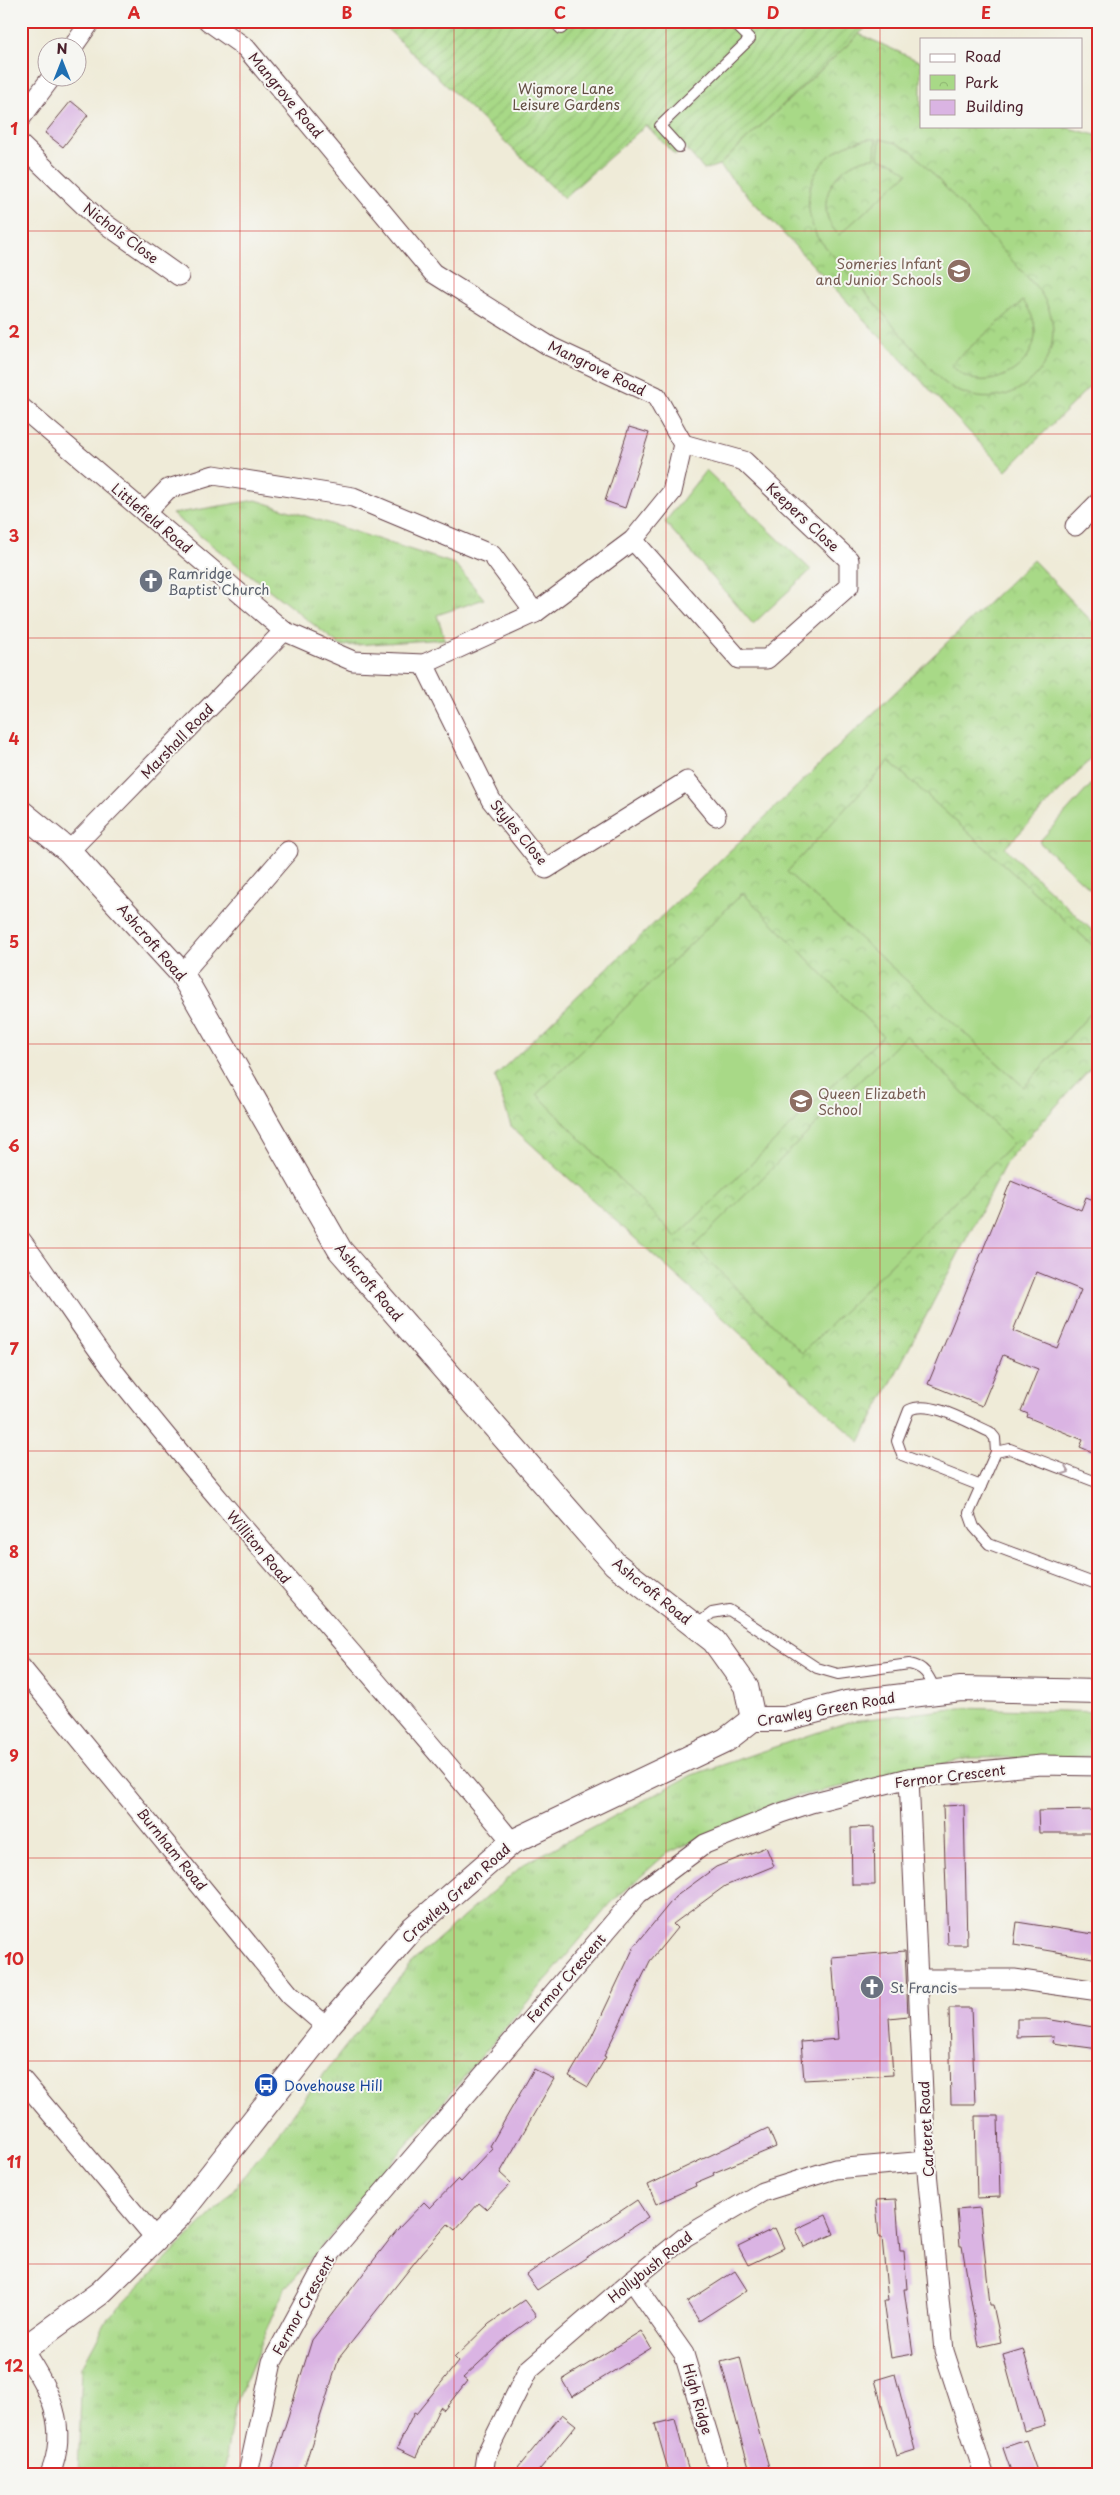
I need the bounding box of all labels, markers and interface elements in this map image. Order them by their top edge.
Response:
text: A [128,0,141,24]
text: B [342,0,353,24]
text: C [554,0,566,24]
text: D [767,0,779,24]
text: E [981,0,991,24]
north arrow [38,38,88,88]
text: N [56,38,68,59]
legend [920,38,1082,128]
text: Road [965,44,1001,67]
street label: Mangrove Road [244,47,328,143]
text: Park [965,70,999,93]
park label: Wigmore Lane Leisure Gardens [512,78,620,115]
text: Building [965,94,1024,117]
text: 1 [10,116,18,140]
street label: Nichols Close [79,198,163,268]
place label: Someries Infant and Junior Schools [816,253,942,290]
school or university icon: Someries Infant and Junior Schools [946,258,972,284]
text: 2 [8,319,20,343]
street label: Mangrove Road [545,335,649,401]
street label: Littlefield Road [107,478,197,558]
street label: Keepers Close [762,478,844,557]
text: 3 [9,523,19,547]
place label: Ramridge Baptist Church [168,563,269,600]
church icon: Ramridge Baptist Church [138,568,164,594]
street label: Marshall Road [136,699,218,783]
text: 4 [9,726,20,750]
street label: Styles Close [485,795,553,869]
street label: Ashcroft Road [113,899,191,985]
text: 5 [9,929,19,953]
place label: Queen Elizabeth School [818,1083,926,1120]
school or university icon: Queen Elizabeth School [788,1088,814,1114]
text: 6 [8,1133,20,1157]
street label: Ashcroft Road [330,1238,408,1326]
text: 7 [9,1336,19,1360]
one-way arrow [1061,1464,1070,1475]
street label: Williton Road [222,1506,296,1588]
text: 8 [9,1539,19,1563]
street label: Ashcroft Road [608,1553,696,1629]
street label: Crawley Green Road [755,1687,897,1731]
text: 9 [9,1743,19,1767]
street label: Fermor Crescent [893,1759,1007,1793]
street label: Burnham Road [132,1803,212,1895]
street label: Crawley Green Road [397,1838,515,1948]
street label: Fermor Crescent [521,1929,611,2027]
text: 10 [4,1946,24,1970]
church icon: St Francis [859,1974,885,2000]
place label: St Francis [890,1977,957,1998]
bus stop icon: Dovehouse Hill [253,2072,279,2098]
place label: Dovehouse Hill [284,2075,383,2096]
street label: Carteret Road [913,2080,939,2178]
text: 11 [7,2149,21,2173]
street label: Hollybush Road [603,2226,697,2308]
street label: Fermor Crescent [267,2251,339,2359]
text: 12 [5,2353,23,2377]
street label: High Ridge [678,2361,718,2437]

